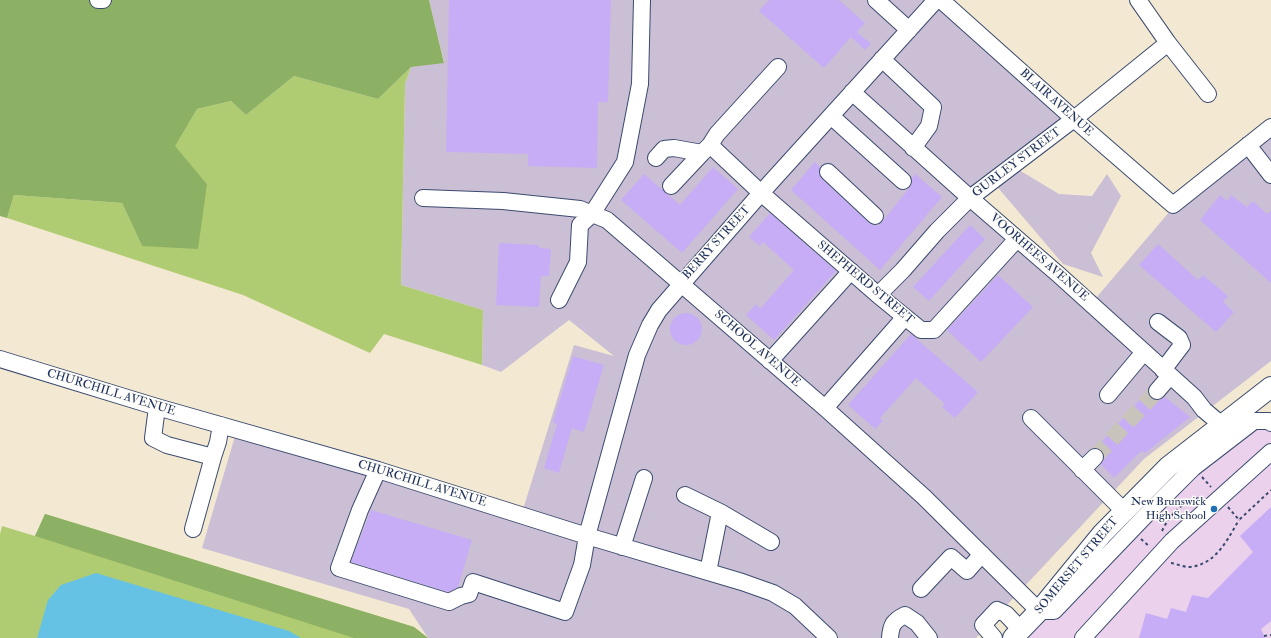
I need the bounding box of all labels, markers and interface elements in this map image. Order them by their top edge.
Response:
street label: BLAIR AVENUE [1016,66,1096,140]
street label: GURLEY STREET [970,125,1064,201]
street label: BERRY STREET [680,203,754,283]
street label: VOORHEES AVENUE [987,211,1091,305]
street label: SHEPHERD STREET [814,238,916,328]
street label: SCHOOL AVENUE [711,308,803,390]
street label: CHURCHILL AVENUE [45,367,177,419]
street label: CHURCHILL AVENUE [356,458,488,510]
place label: New Brunswick High School [1131,495,1206,523]
marker: New Brunswick High School [1209,504,1219,514]
street label: SOMERSET STREET [1032,515,1122,617]

